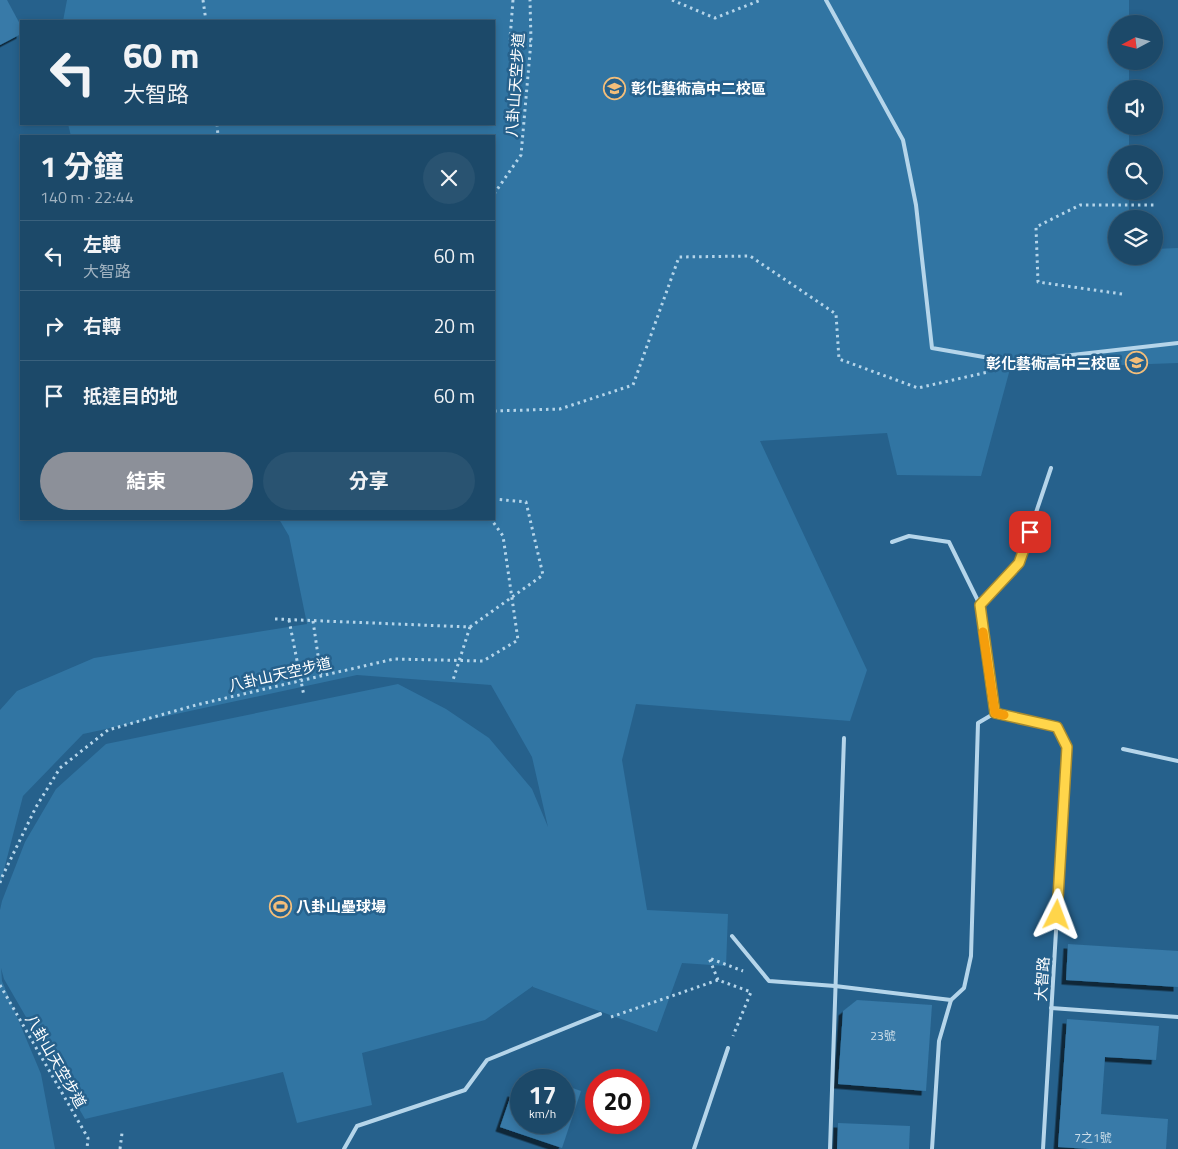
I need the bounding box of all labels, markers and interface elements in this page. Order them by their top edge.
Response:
north arrow [1108,15,1162,70]
map controls [1108,15,1163,265]
text: 60 m [123,28,199,82]
street label: 八卦山天空步道 [500,32,530,138]
icon: left [40,40,105,105]
school or university icon: 彰化藝術高中二校區 [603,76,627,100]
text: 大智路 [123,77,189,111]
place label: 彰化藝術高中二校區 [631,77,766,100]
button: sound [1108,80,1163,135]
text: 1 分鐘 [40,143,123,189]
button: search [1108,145,1163,200]
button: close [423,152,475,204]
text: 140 m · 22:44 [40,185,134,209]
button: layers [1108,210,1163,265]
text: 左轉 [83,229,121,258]
text: 60 m [434,241,475,270]
icon: left [40,242,68,270]
text: 大智路 [83,259,131,283]
text: 右轉 [83,311,121,340]
text: 20 m [434,311,475,340]
icon: right [40,312,68,340]
school or university icon: 彰化藝術高中三校區 [1125,351,1149,375]
place label: 彰化藝術高中三校區 [986,352,1121,375]
text: 抵達目的地 [83,381,178,410]
text: 60 m [434,381,475,410]
icon: arrive [40,382,68,410]
button: 結束 [40,452,253,510]
button: 分享 [263,452,475,510]
pin [1009,511,1051,553]
icon: arrive [1016,518,1044,546]
street label: 八卦山天空步道 [226,651,334,697]
position arrow [1030,888,1082,940]
sports icon: 八卦山壘球場 [268,894,292,918]
place label: 八卦山壘球場 [296,895,386,918]
street label: 大智路 [1029,956,1055,1002]
street label: 八卦山天空步道 [20,1010,92,1112]
house number: 23號 [870,1026,896,1045]
speed limit sign: 20 [585,1069,650,1134]
text: 17 [528,1076,557,1114]
text: km/h [529,1104,556,1123]
house number: 7之1號 [1074,1128,1112,1147]

